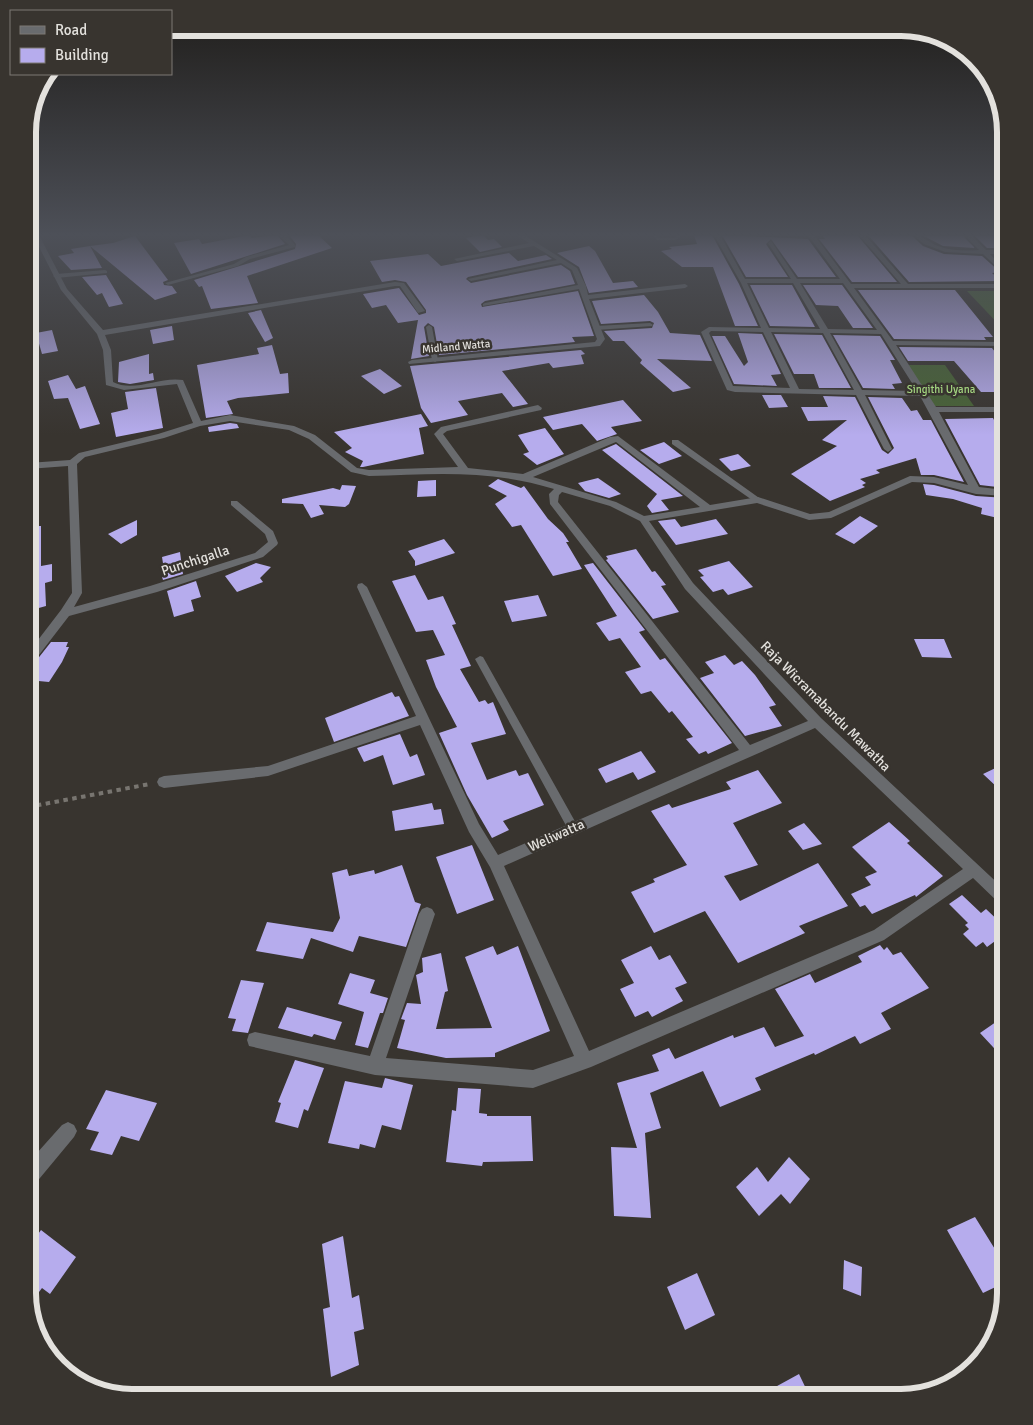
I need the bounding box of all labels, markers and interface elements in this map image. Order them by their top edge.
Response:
legend [10,10,172,75]
text: Road [55,21,87,39]
text: Building [55,46,109,64]
street label: Midland Watta [421,337,491,356]
park label: Singithi Uyana [907,383,976,396]
street label: Punchigalla [159,541,231,579]
street label: Raja Wicramabandu Mawatha [757,638,894,775]
street label: Weliwatta [525,816,587,855]

